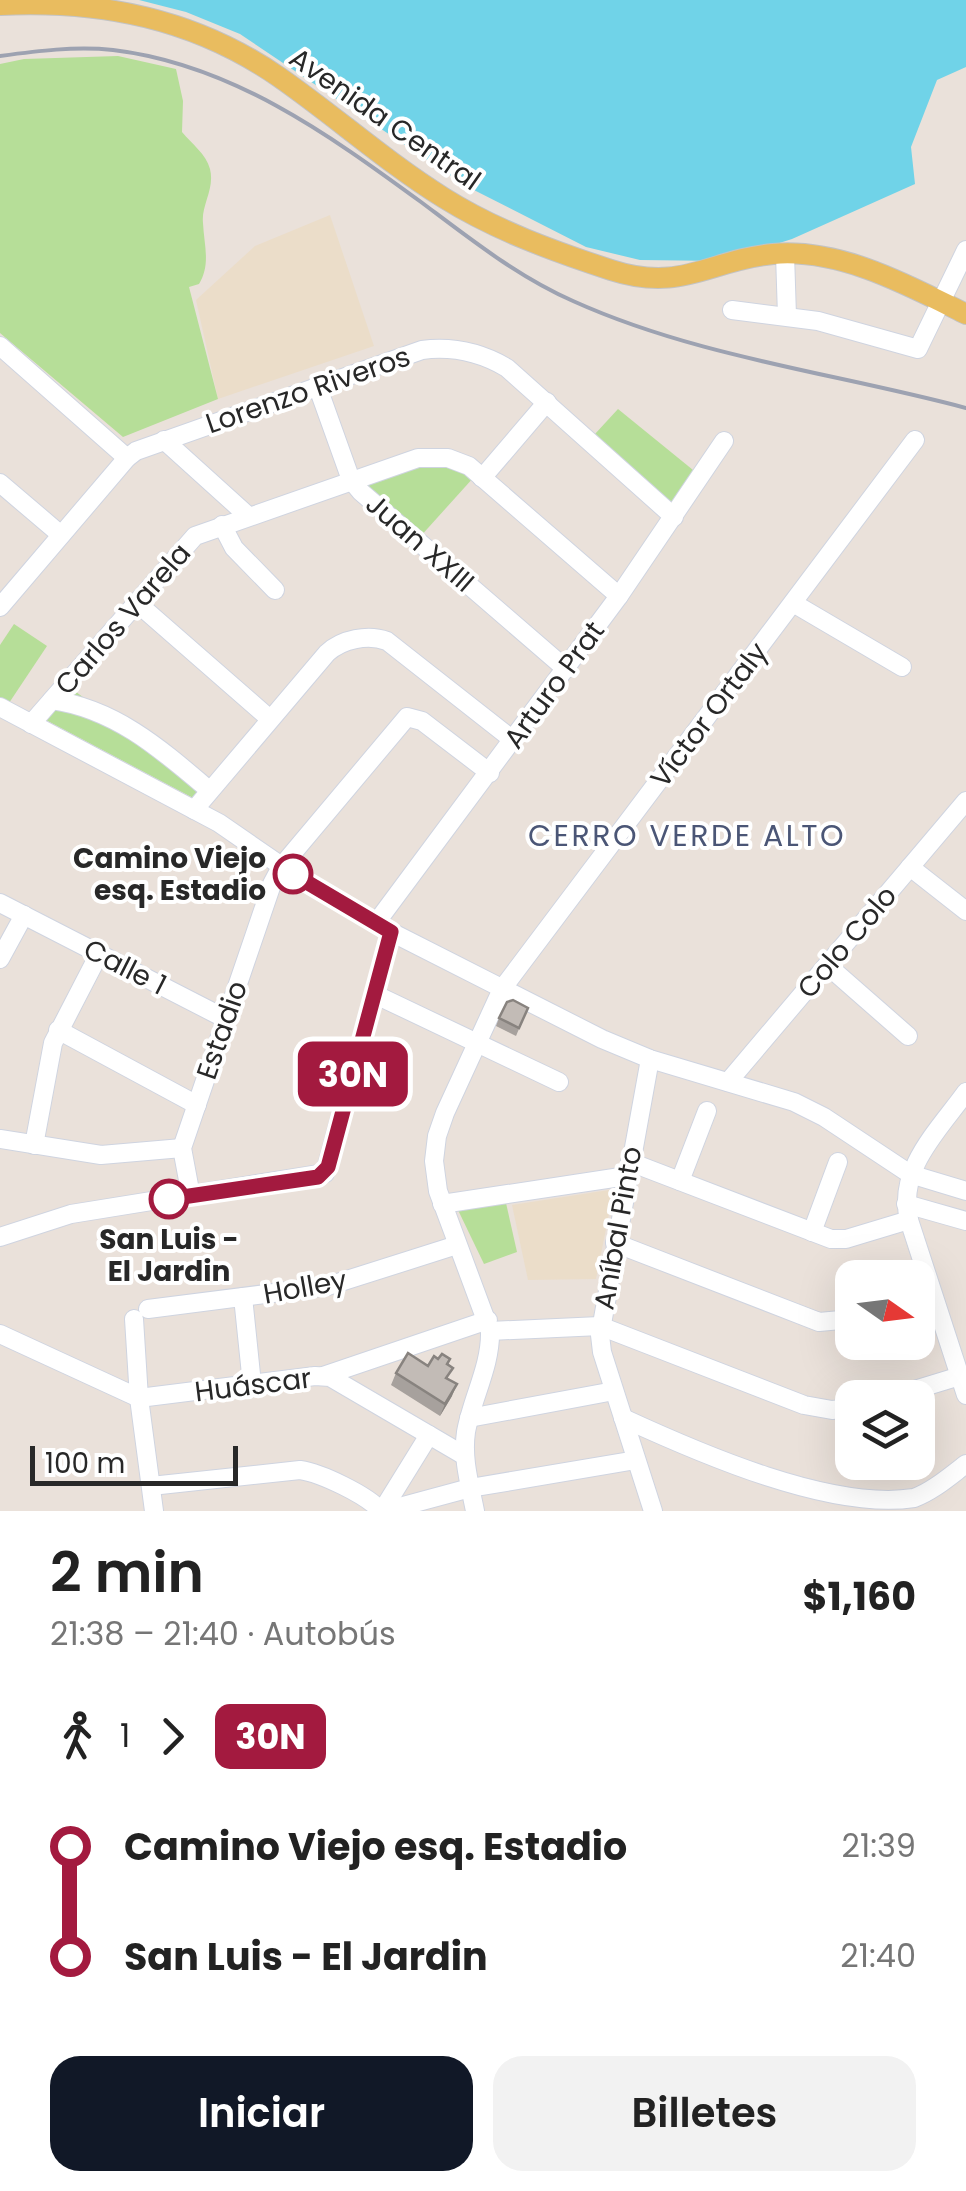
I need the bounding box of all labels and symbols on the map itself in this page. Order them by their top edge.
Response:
street label: Avenida Central [281,38,489,200]
street label: Lorenzo Riveros [201,337,415,443]
street label: Juan XXIII [357,485,483,601]
street label: Carlos Varela [46,535,200,703]
street label: Arturo Prat [494,613,614,757]
street label: Víctor Ortaly [641,634,777,796]
district label: CERRO VERDE ALTO [528,814,846,857]
place label: Camino Viejo esq. Estadio [73,839,266,910]
marker: Camino Viejo esq. Estadio [274,855,312,893]
street label: Colo Colo [788,877,906,1007]
street label: Calle 1 [77,930,173,1004]
street label: Estadio [187,976,257,1084]
line badge: 30N [296,1042,410,1106]
street label: Aníbal Pinto [584,1143,652,1313]
marker: San Luis - El Jardin [150,1180,188,1218]
place label: San Luis - El Jardin [99,1220,239,1291]
street label: Holley [260,1260,350,1314]
north arrow [835,1260,935,1360]
street label: Huáscar [192,1359,314,1411]
scale bar [30,1441,238,1486]

